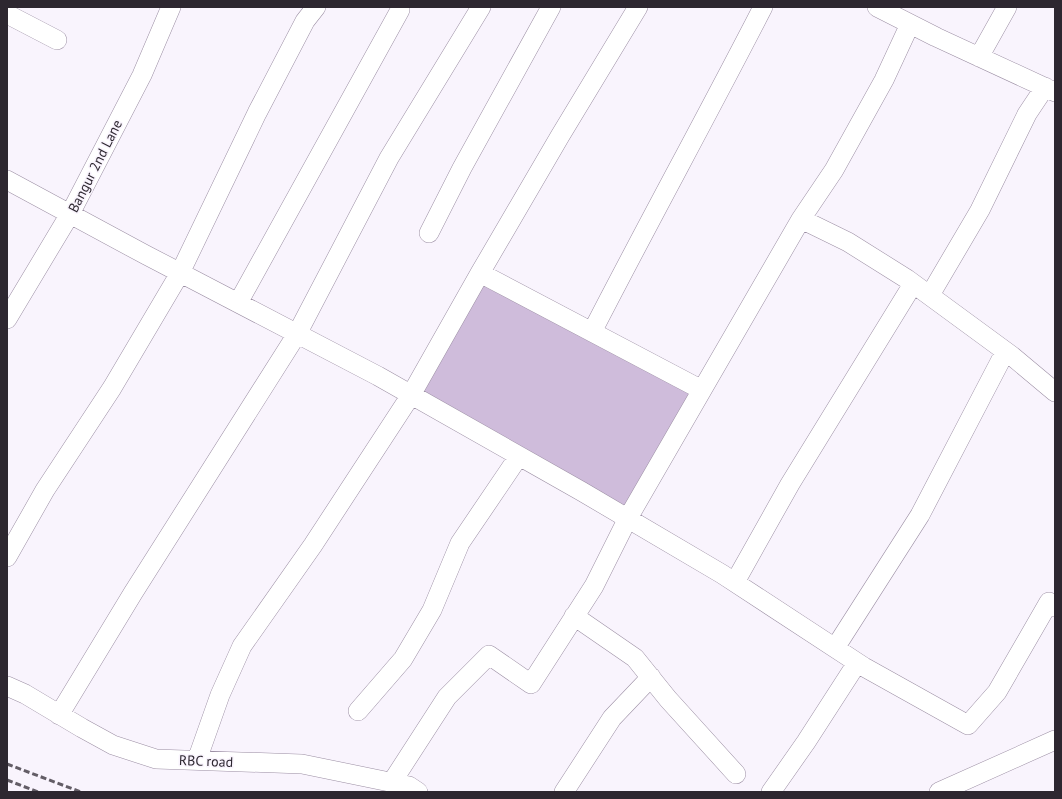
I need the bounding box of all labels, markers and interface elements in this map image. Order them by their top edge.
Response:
street label: Bangur 2nd Lane [64,117,126,215]
street label: RBC road [178,751,234,771]

